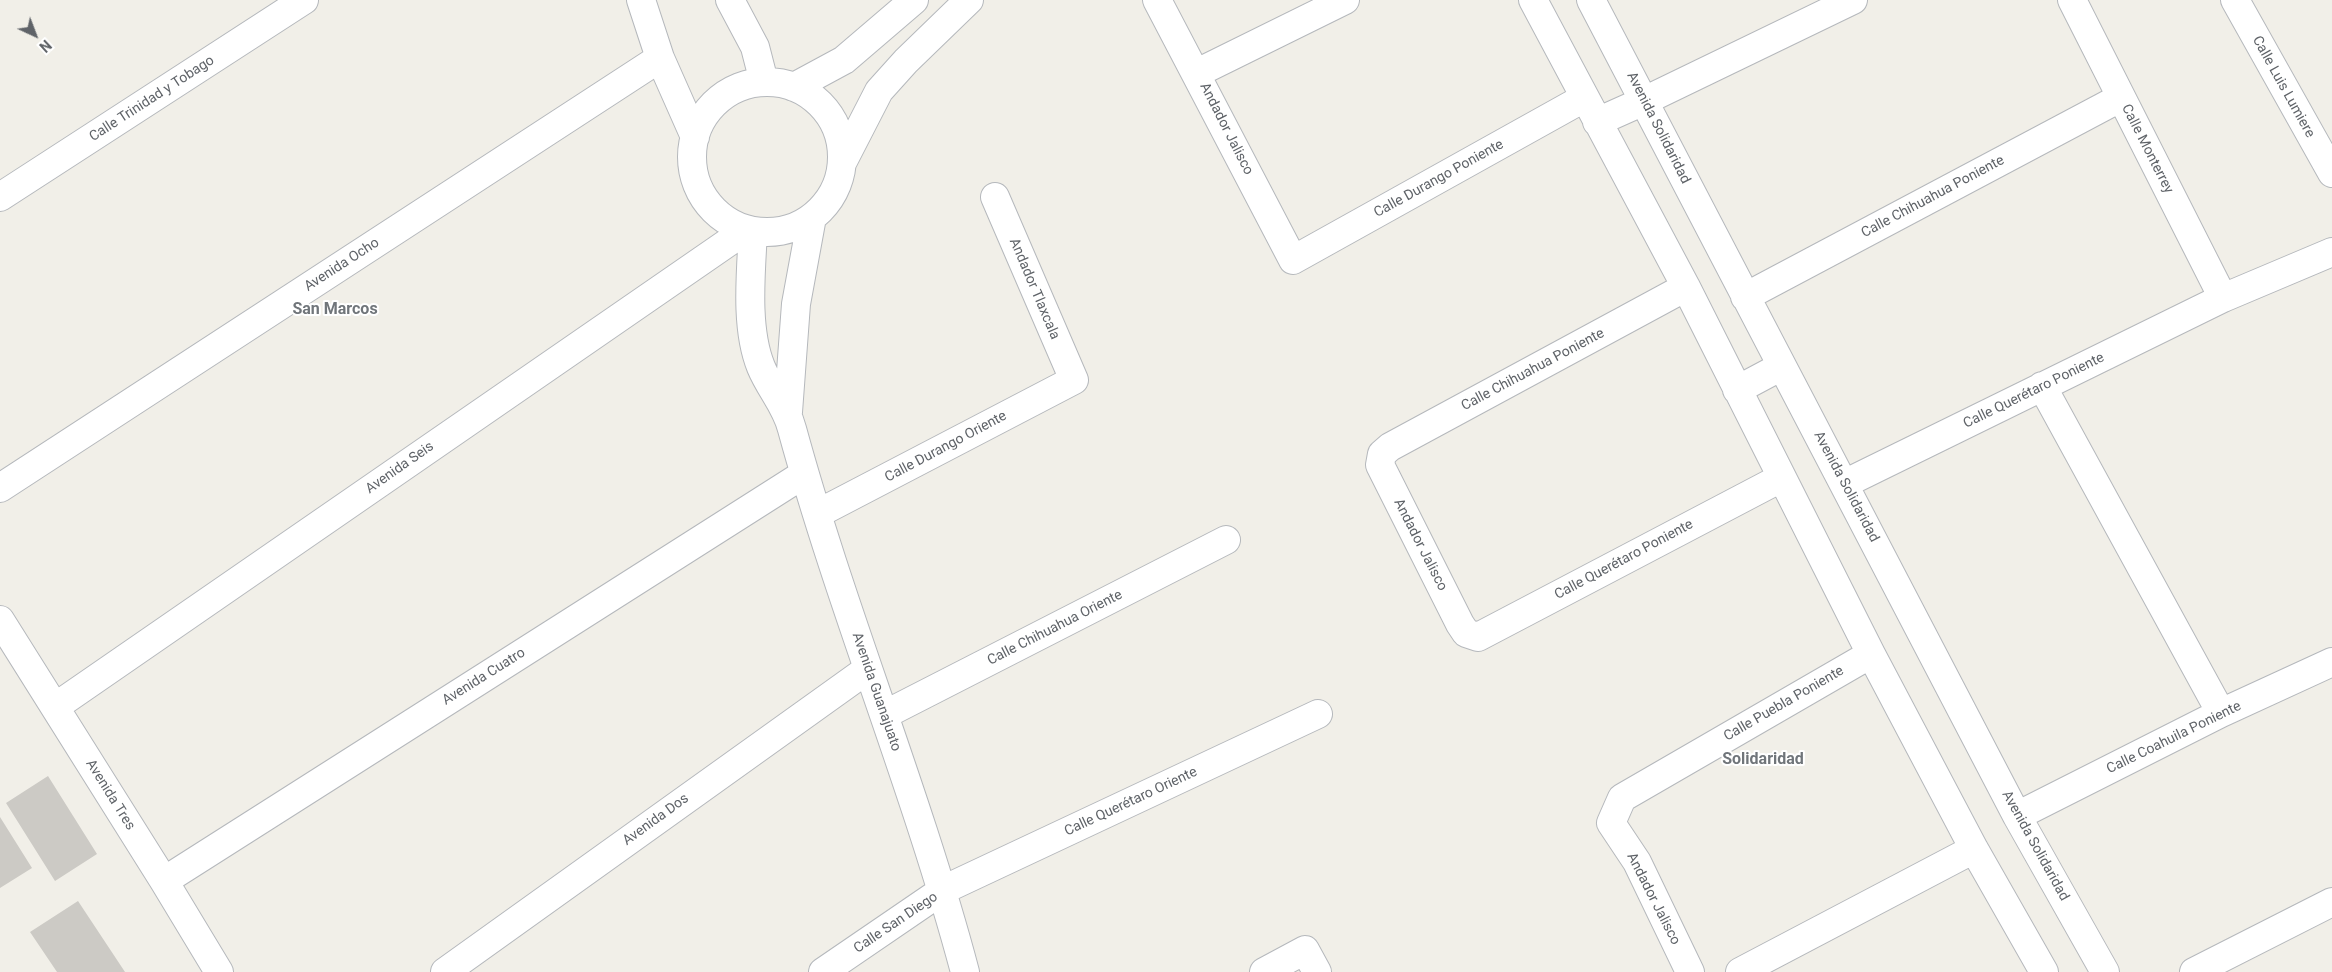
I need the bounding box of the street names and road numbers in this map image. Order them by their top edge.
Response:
street label: Calle Luis Lumiere [2248,33,2318,141]
street label: Calle Trinidad y Tobago [86,52,218,146]
street label: Avenida Solidaridad [1623,69,1693,187]
street label: Andador Jalisco [1196,80,1256,178]
street label: Calle Monterrey [2117,102,2177,196]
street label: Calle Durango Poniente [1371,136,1507,222]
street label: Calle Chihuahua Poniente [1859,152,2007,242]
street label: Avenida Ocho [301,235,383,295]
street label: Andador Tlaxcala [1005,236,1063,342]
street label: Calle Chihuahua Poniente [1459,325,1607,415]
street label: Calle Querétaro Poniente [1961,350,2107,432]
street label: Calle Durango Oriente [882,408,1010,486]
street label: Avenida Solidaridad [1810,429,1882,545]
street label: Avenida Seis [363,438,437,498]
street label: Andador Jalisco [1390,496,1450,594]
street label: Calle Querétaro Poniente [1552,516,1696,604]
street label: Calle Chihuahua Oriente [985,587,1125,669]
street label: Avenida Guanajuato [848,630,904,754]
street label: Avenida Cuatro [439,645,529,709]
street label: Calle Puebla Poniente [1721,663,1847,745]
street label: Calle Coahuila Poniente [2104,698,2244,778]
street label: Avenida Tres [82,757,138,833]
street label: Calle Querétaro Oriente [1062,764,1200,840]
street label: Avenida Solidaridad [1998,788,2072,904]
street label: Avenida Dos [620,790,692,850]
street label: Andador Jalisco [1623,850,1683,948]
street label: Calle San Diego [851,889,941,957]

